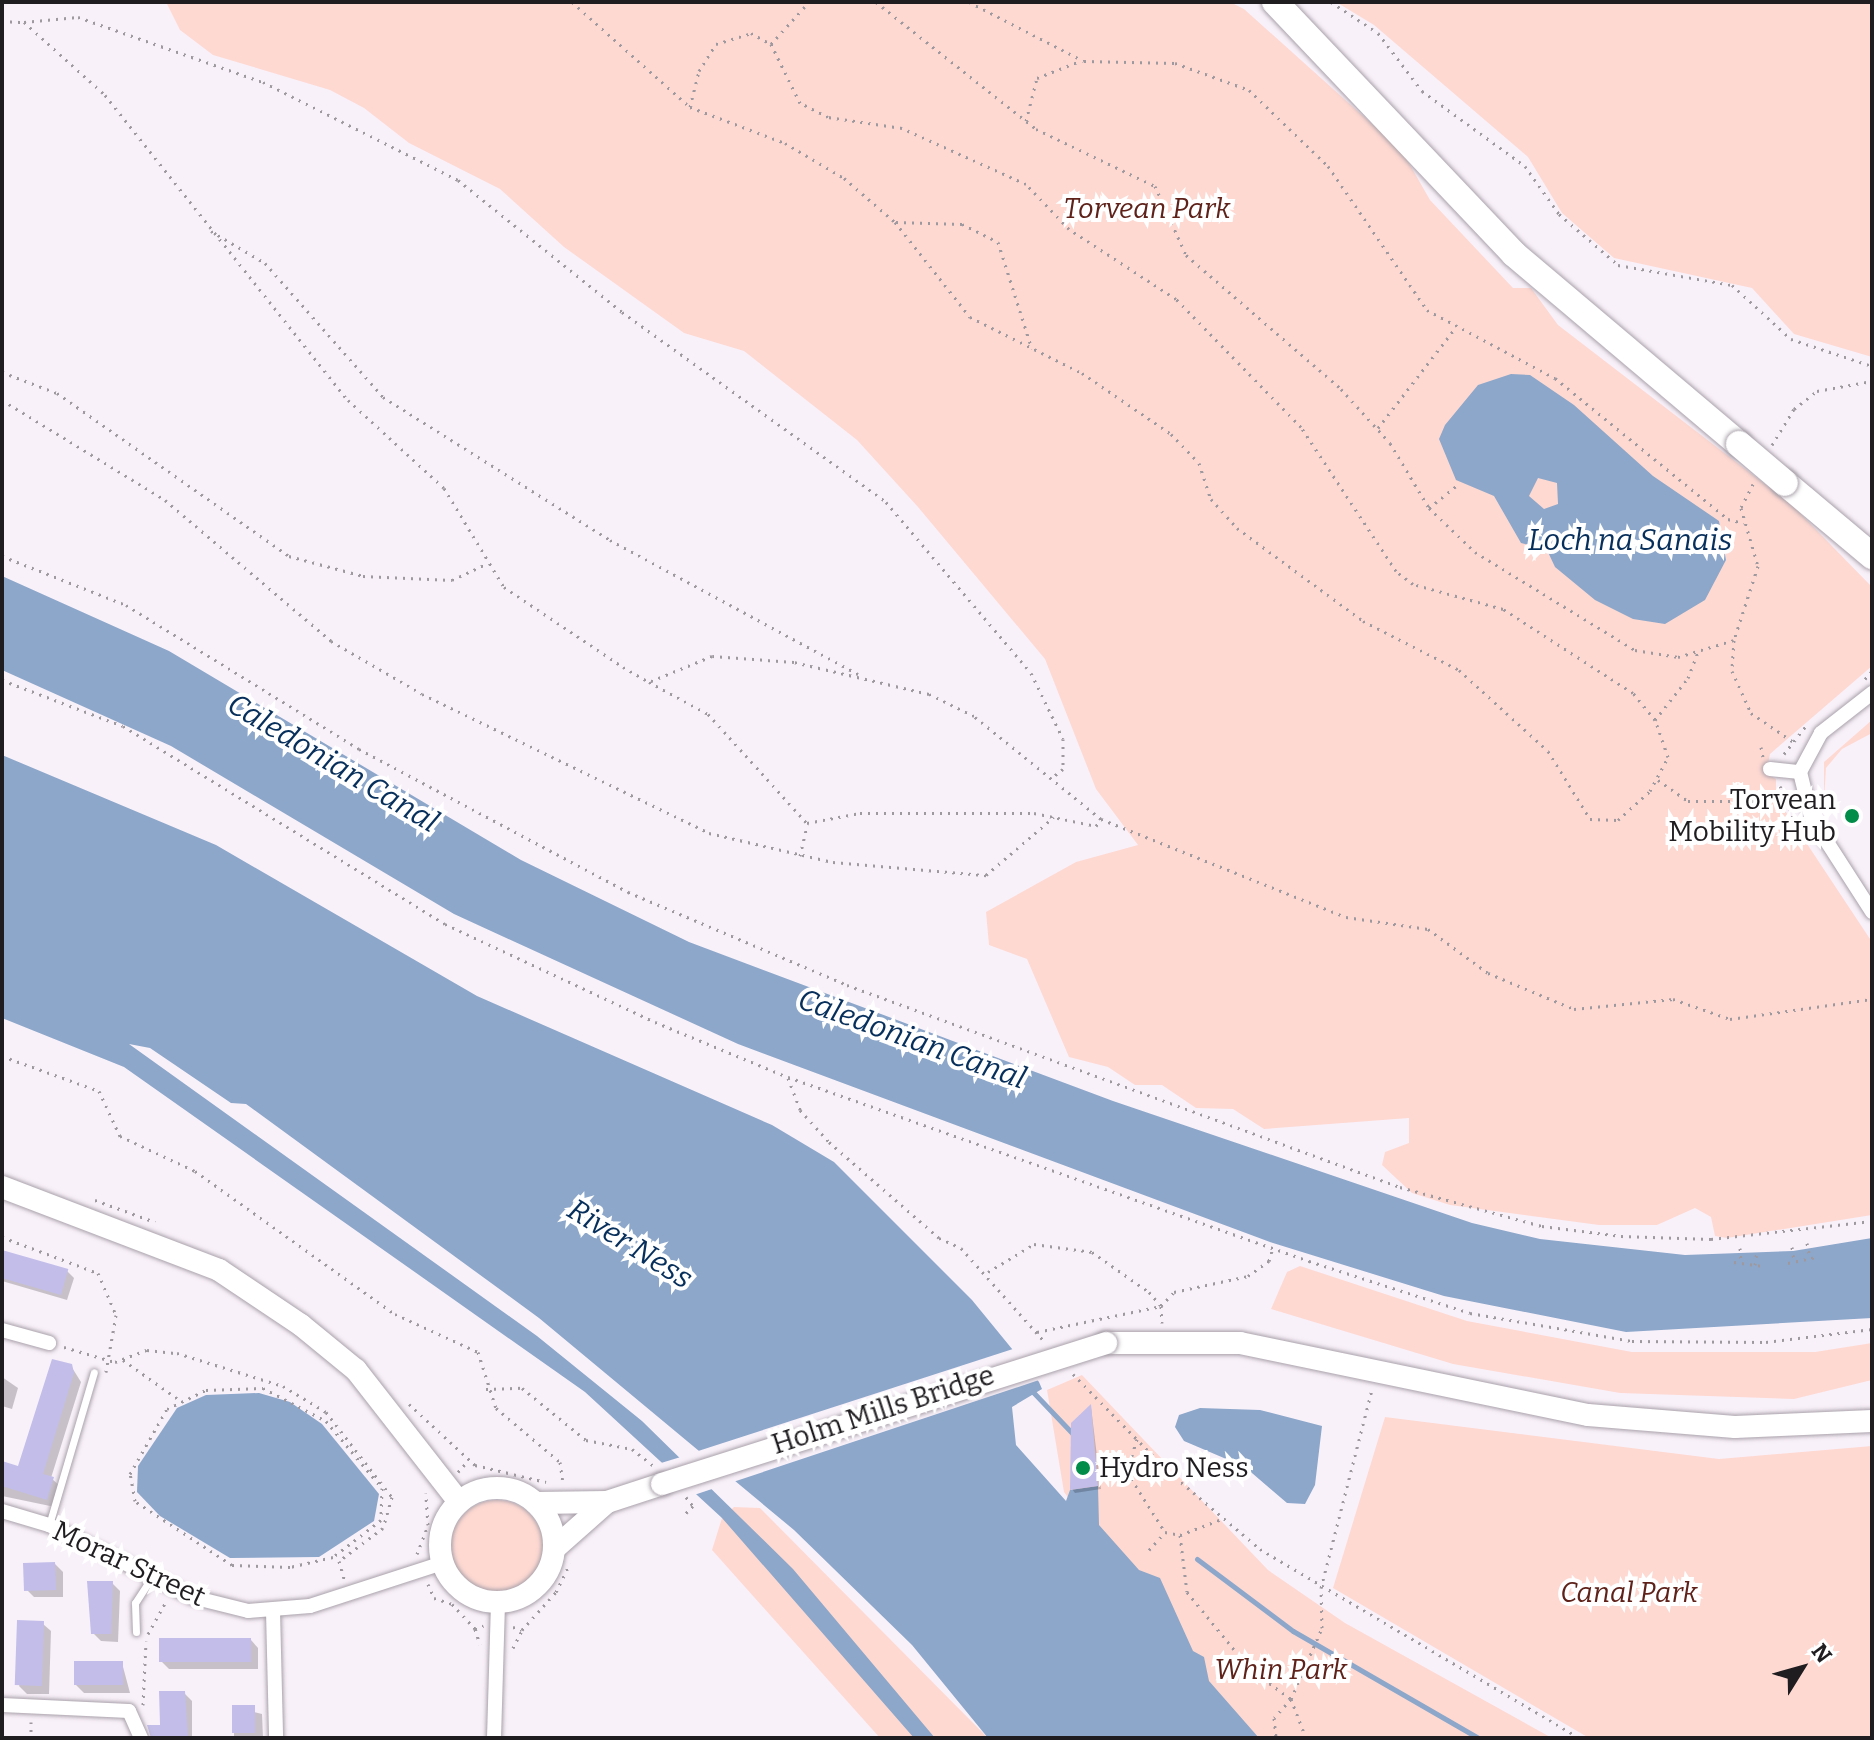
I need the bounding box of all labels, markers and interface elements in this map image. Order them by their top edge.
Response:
park label: Torvean Park [1064,192,1230,226]
water label: Loch na Sanais [1528,522,1732,558]
water label: Caledonian Canal [221,686,445,840]
place label: Torvean Mobility Hub [1668,783,1836,849]
marker: Torvean Mobility Hub [1843,807,1861,825]
water label: Caledonian Canal [793,981,1031,1097]
water label: River Ness [561,1192,699,1296]
street label: Holm Mills Bridge [768,1358,998,1462]
place label: Hydro Ness [1099,1451,1249,1485]
marker: Hydro Ness [1074,1459,1092,1477]
street label: Morar Street [47,1514,211,1614]
park label: Canal Park [1560,1576,1698,1610]
north arrow [1762,1628,1842,1708]
text: N [1806,1638,1837,1668]
park label: Whin Park [1215,1653,1347,1687]

